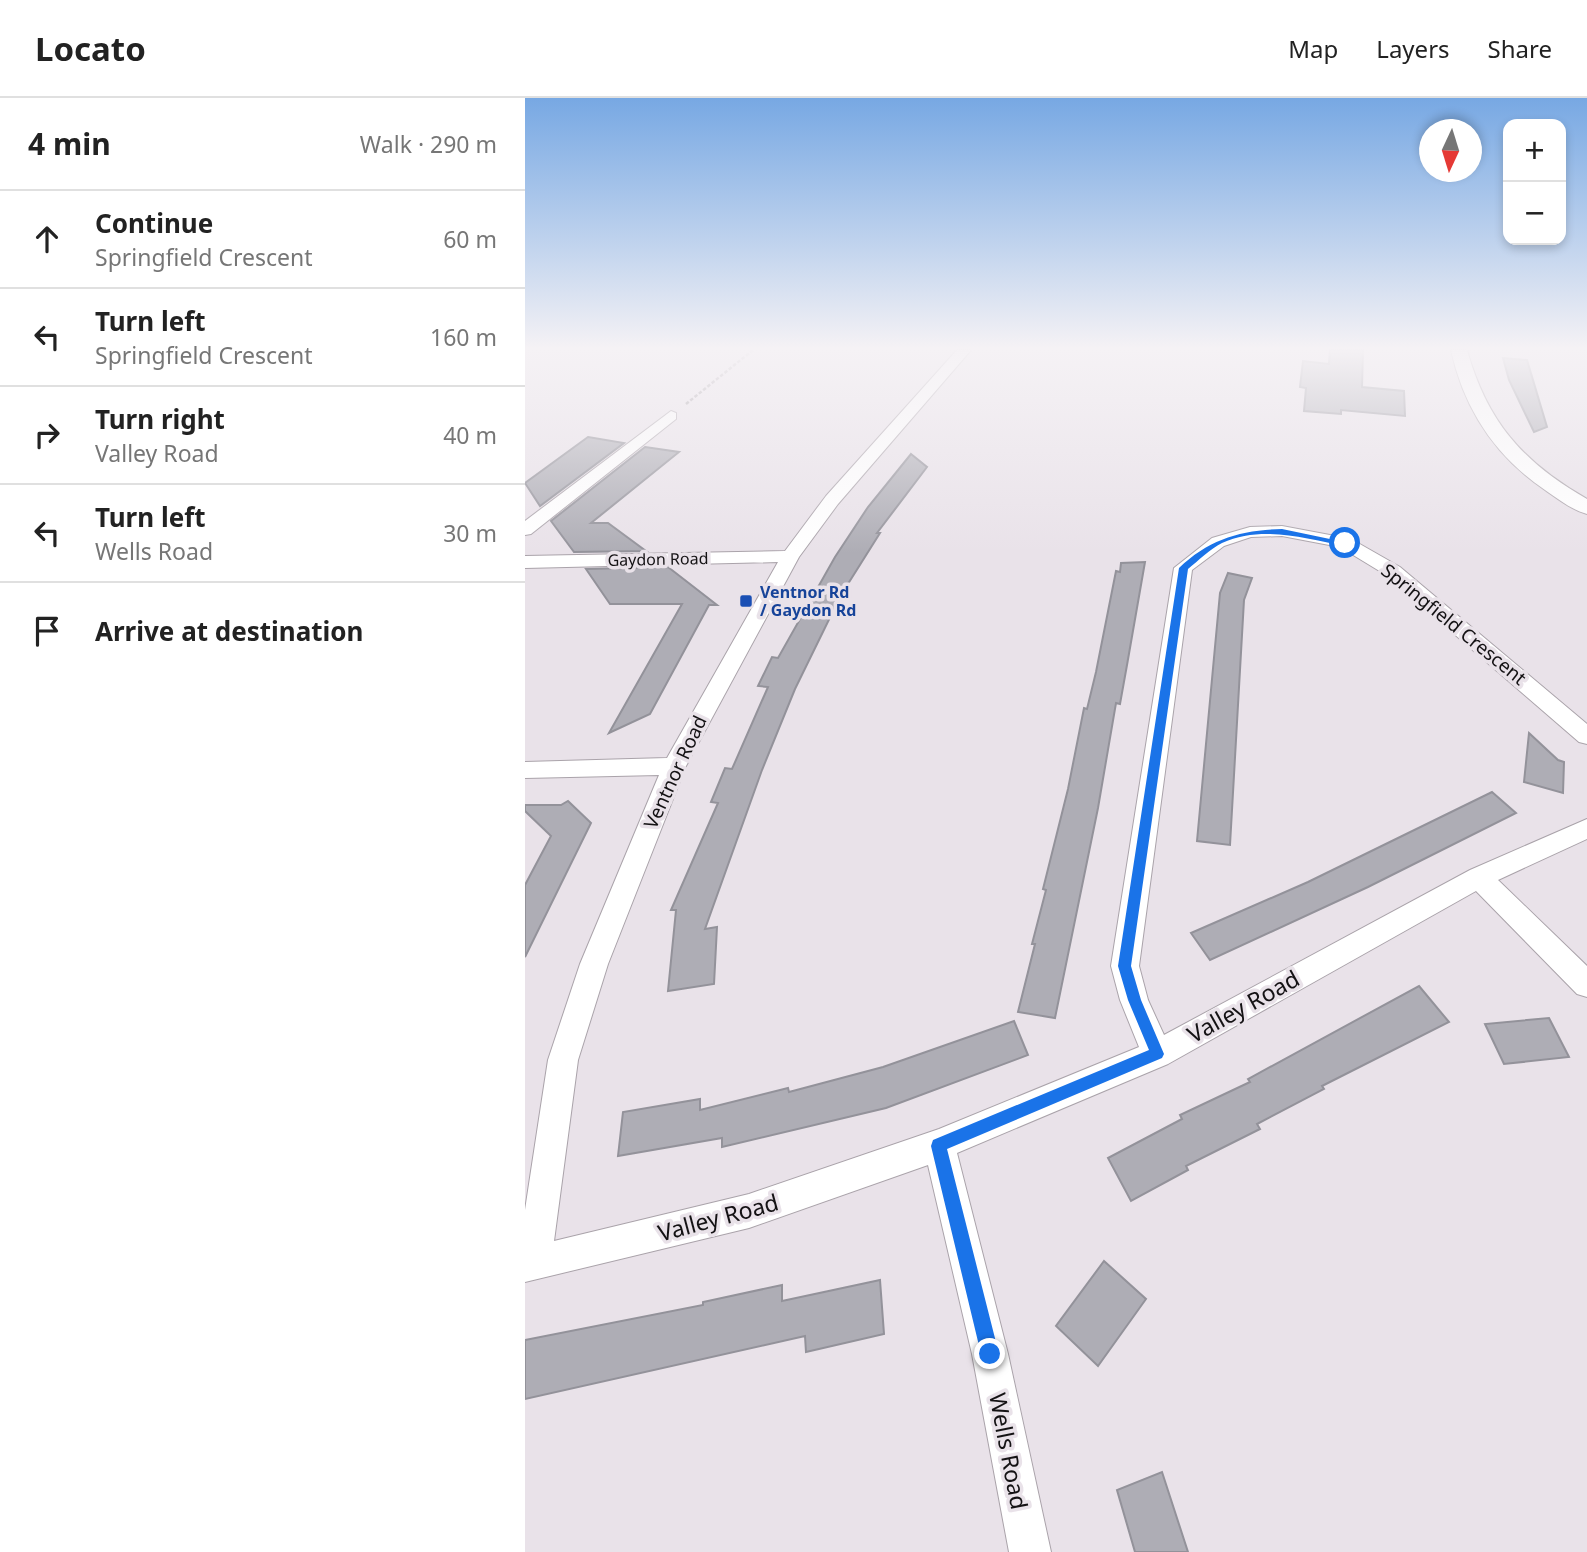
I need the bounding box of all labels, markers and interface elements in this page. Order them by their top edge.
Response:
text: Locato [35,26,146,71]
text: Map [1288,32,1338,65]
text: Layers [1376,32,1450,65]
text: Share [1488,32,1552,65]
north arrow [1419,119,1482,182]
map controls [1503,119,1566,245]
button: + [1503,119,1566,182]
text: 4 min [28,123,111,164]
text: Walk · 290 m [360,128,497,160]
button: − [1503,182,1566,245]
text: Continue [95,205,213,241]
icon: ahead [28,220,66,258]
text: 60 m [443,223,497,255]
text: Springfield Crescent [95,241,313,273]
text: Turn left [95,303,206,339]
icon: left [28,318,66,356]
text: 160 m [430,321,497,353]
text: Springfield Crescent [95,339,313,371]
text: Turn right [95,401,225,437]
icon: right [28,416,66,454]
text: 40 m [443,419,497,451]
text: Valley Road [95,437,219,469]
text: Turn left [95,499,206,535]
icon: left [28,514,66,552]
text: 30 m [443,517,497,549]
route start [1329,527,1360,558]
text: Wells Road [95,535,213,567]
street label: Gaydon Road [607,547,709,571]
street label: Springfield Crescent [1376,557,1532,691]
place label: Ventnor Rd / Gaydon Rd [760,581,856,621]
marker: Ventnor Rd / Gaydon Rd [738,593,754,609]
icon: arrive [28,612,66,650]
text: Arrive at destination [95,613,364,649]
street label: Ventnor Road [637,711,713,833]
street label: Valley Road [1181,962,1305,1050]
street label: Valley Road [654,1186,782,1248]
route end [974,1338,1005,1369]
street label: Wells Road [982,1390,1036,1512]

